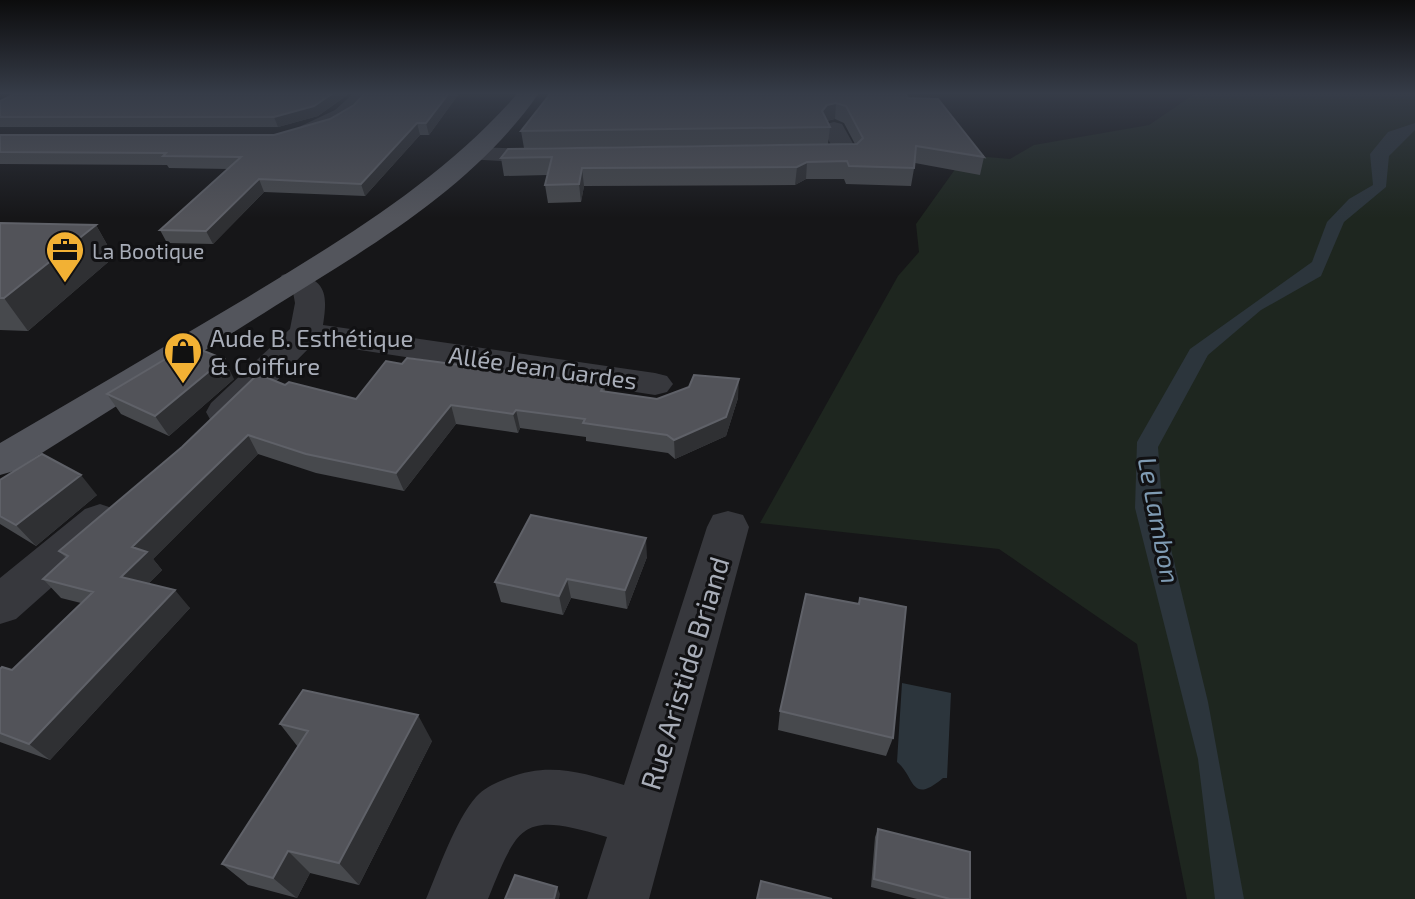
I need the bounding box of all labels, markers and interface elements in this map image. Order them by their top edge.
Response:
office icon: La Bootique [44,229,86,284]
place label: La Bootique [92,238,204,263]
place label: Aude B. Esthétique & Coiffure [210,323,413,380]
shop icon: Aude B. Esthétique & Coiffure [162,330,204,385]
street label: Allée Jean Gardes [447,339,639,395]
water label: Le Lambon [1133,454,1187,586]
street label: Rue Aristide Briand [632,552,736,794]

